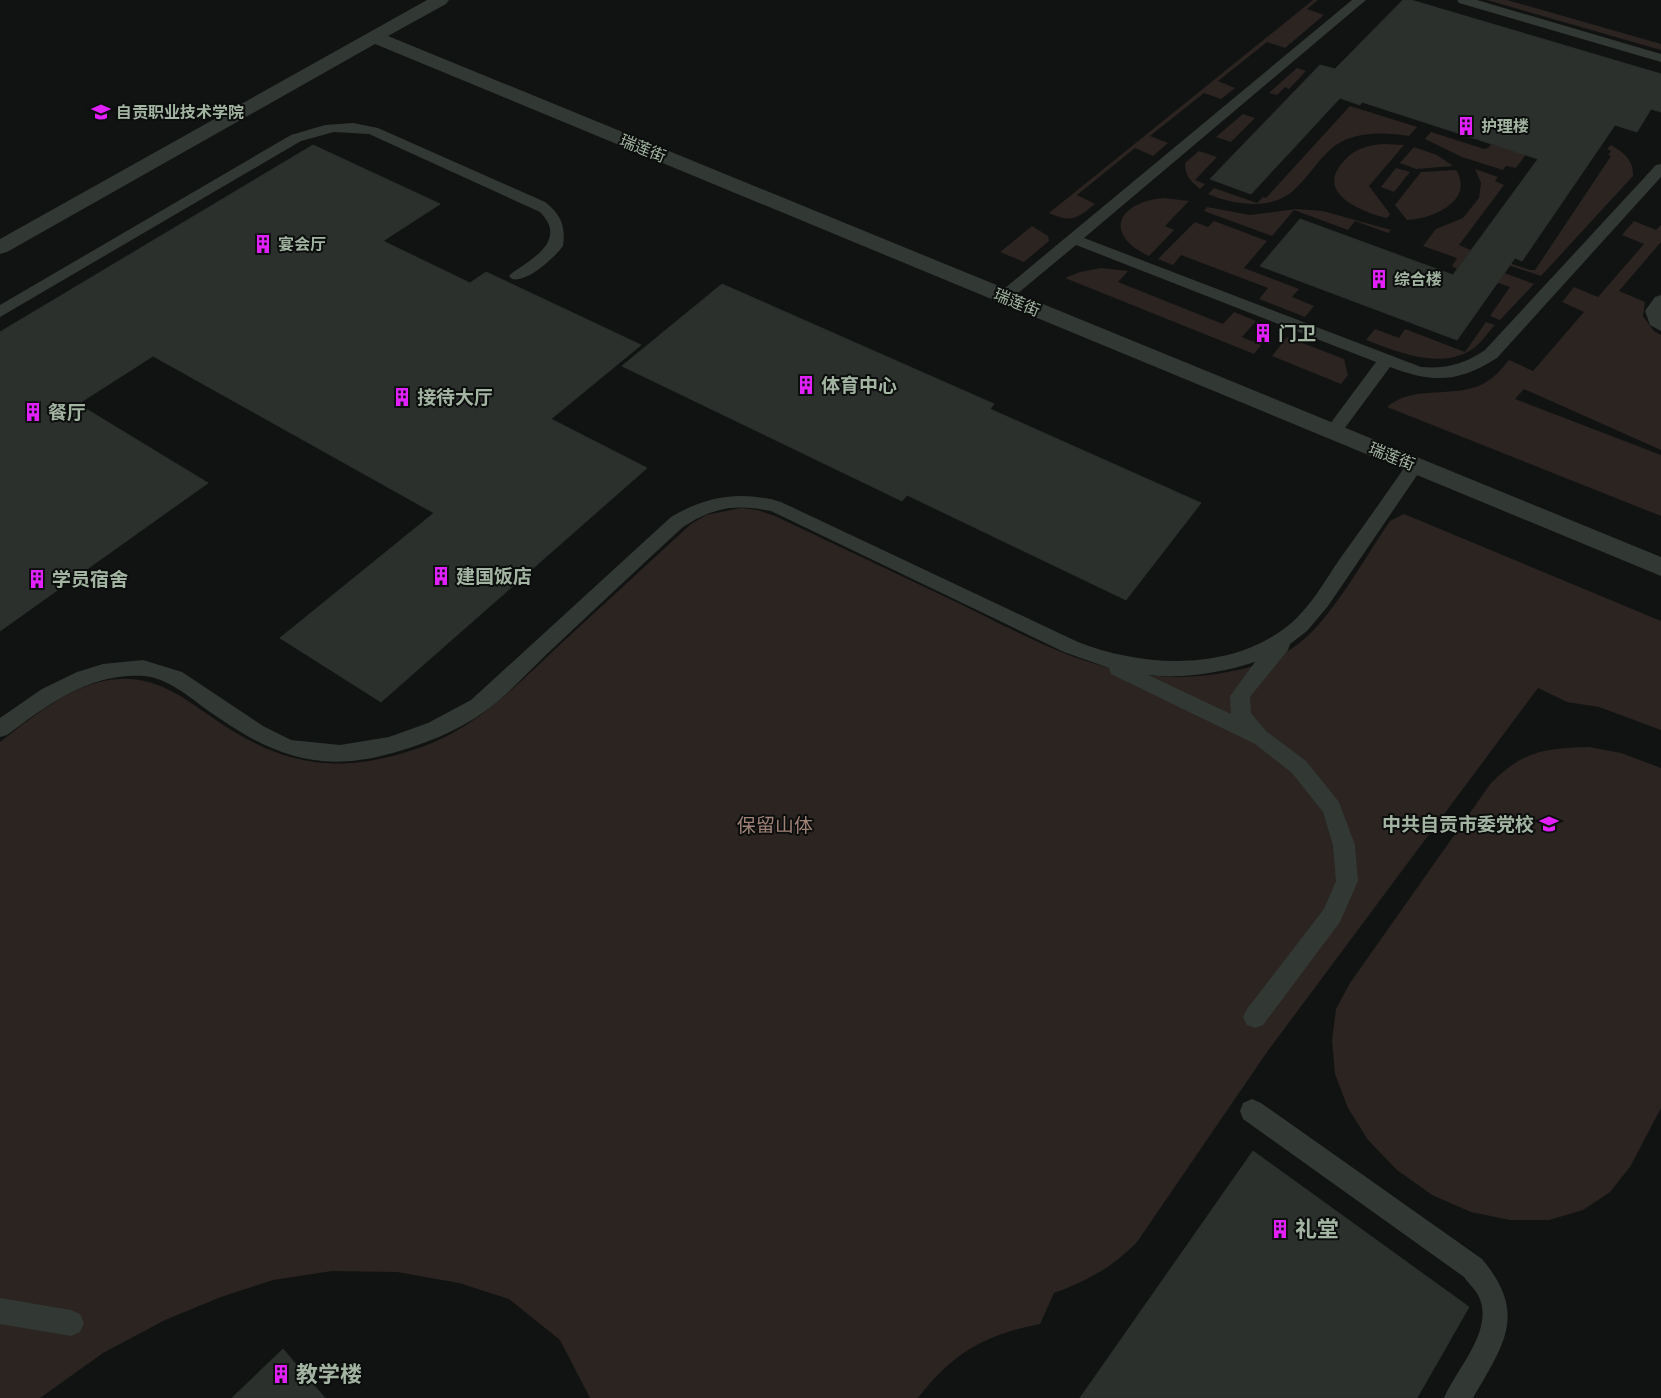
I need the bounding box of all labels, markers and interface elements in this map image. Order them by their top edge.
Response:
place label: 自贡职业技术学院 [116,100,244,124]
school or university icon: 自贡职业技术学院 [90,101,112,123]
place label: 护理楼 [1481,114,1529,138]
building icon: 护理楼 [1455,115,1477,137]
street label: 瑞莲街 [616,128,670,168]
place label: 宴会厅 [278,232,326,256]
building icon: 宴会厅 [252,233,274,255]
place label: 综合楼 [1394,267,1442,291]
building icon: 综合楼 [1368,268,1390,290]
street label: 瑞莲街 [990,282,1044,322]
place label: 门卫 [1278,318,1316,347]
building icon: 门卫 [1252,322,1274,344]
place label: 体育中心 [821,370,897,399]
building icon: 体育中心 [795,374,817,396]
place label: 接待大厅 [417,382,493,411]
building icon: 接待大厅 [391,386,413,408]
place label: 餐厅 [48,397,86,426]
building icon: 餐厅 [22,401,44,423]
street label: 瑞莲街 [1365,436,1419,476]
place label: 建国饭店 [456,561,532,590]
place label: 学员宿舍 [52,564,128,593]
building icon: 建国饭店 [430,565,452,587]
building icon: 学员宿舍 [26,568,48,590]
place label: 中共自贡市委党校 [1382,809,1534,838]
park label: 保留山体 [737,810,813,839]
school or university icon: 中共自贡市委党校 [1538,813,1560,835]
place label: 礼堂 [1295,1212,1339,1246]
building icon: 礼堂 [1269,1218,1291,1240]
place label: 教学楼 [296,1357,362,1391]
building icon: 教学楼 [270,1363,292,1385]

